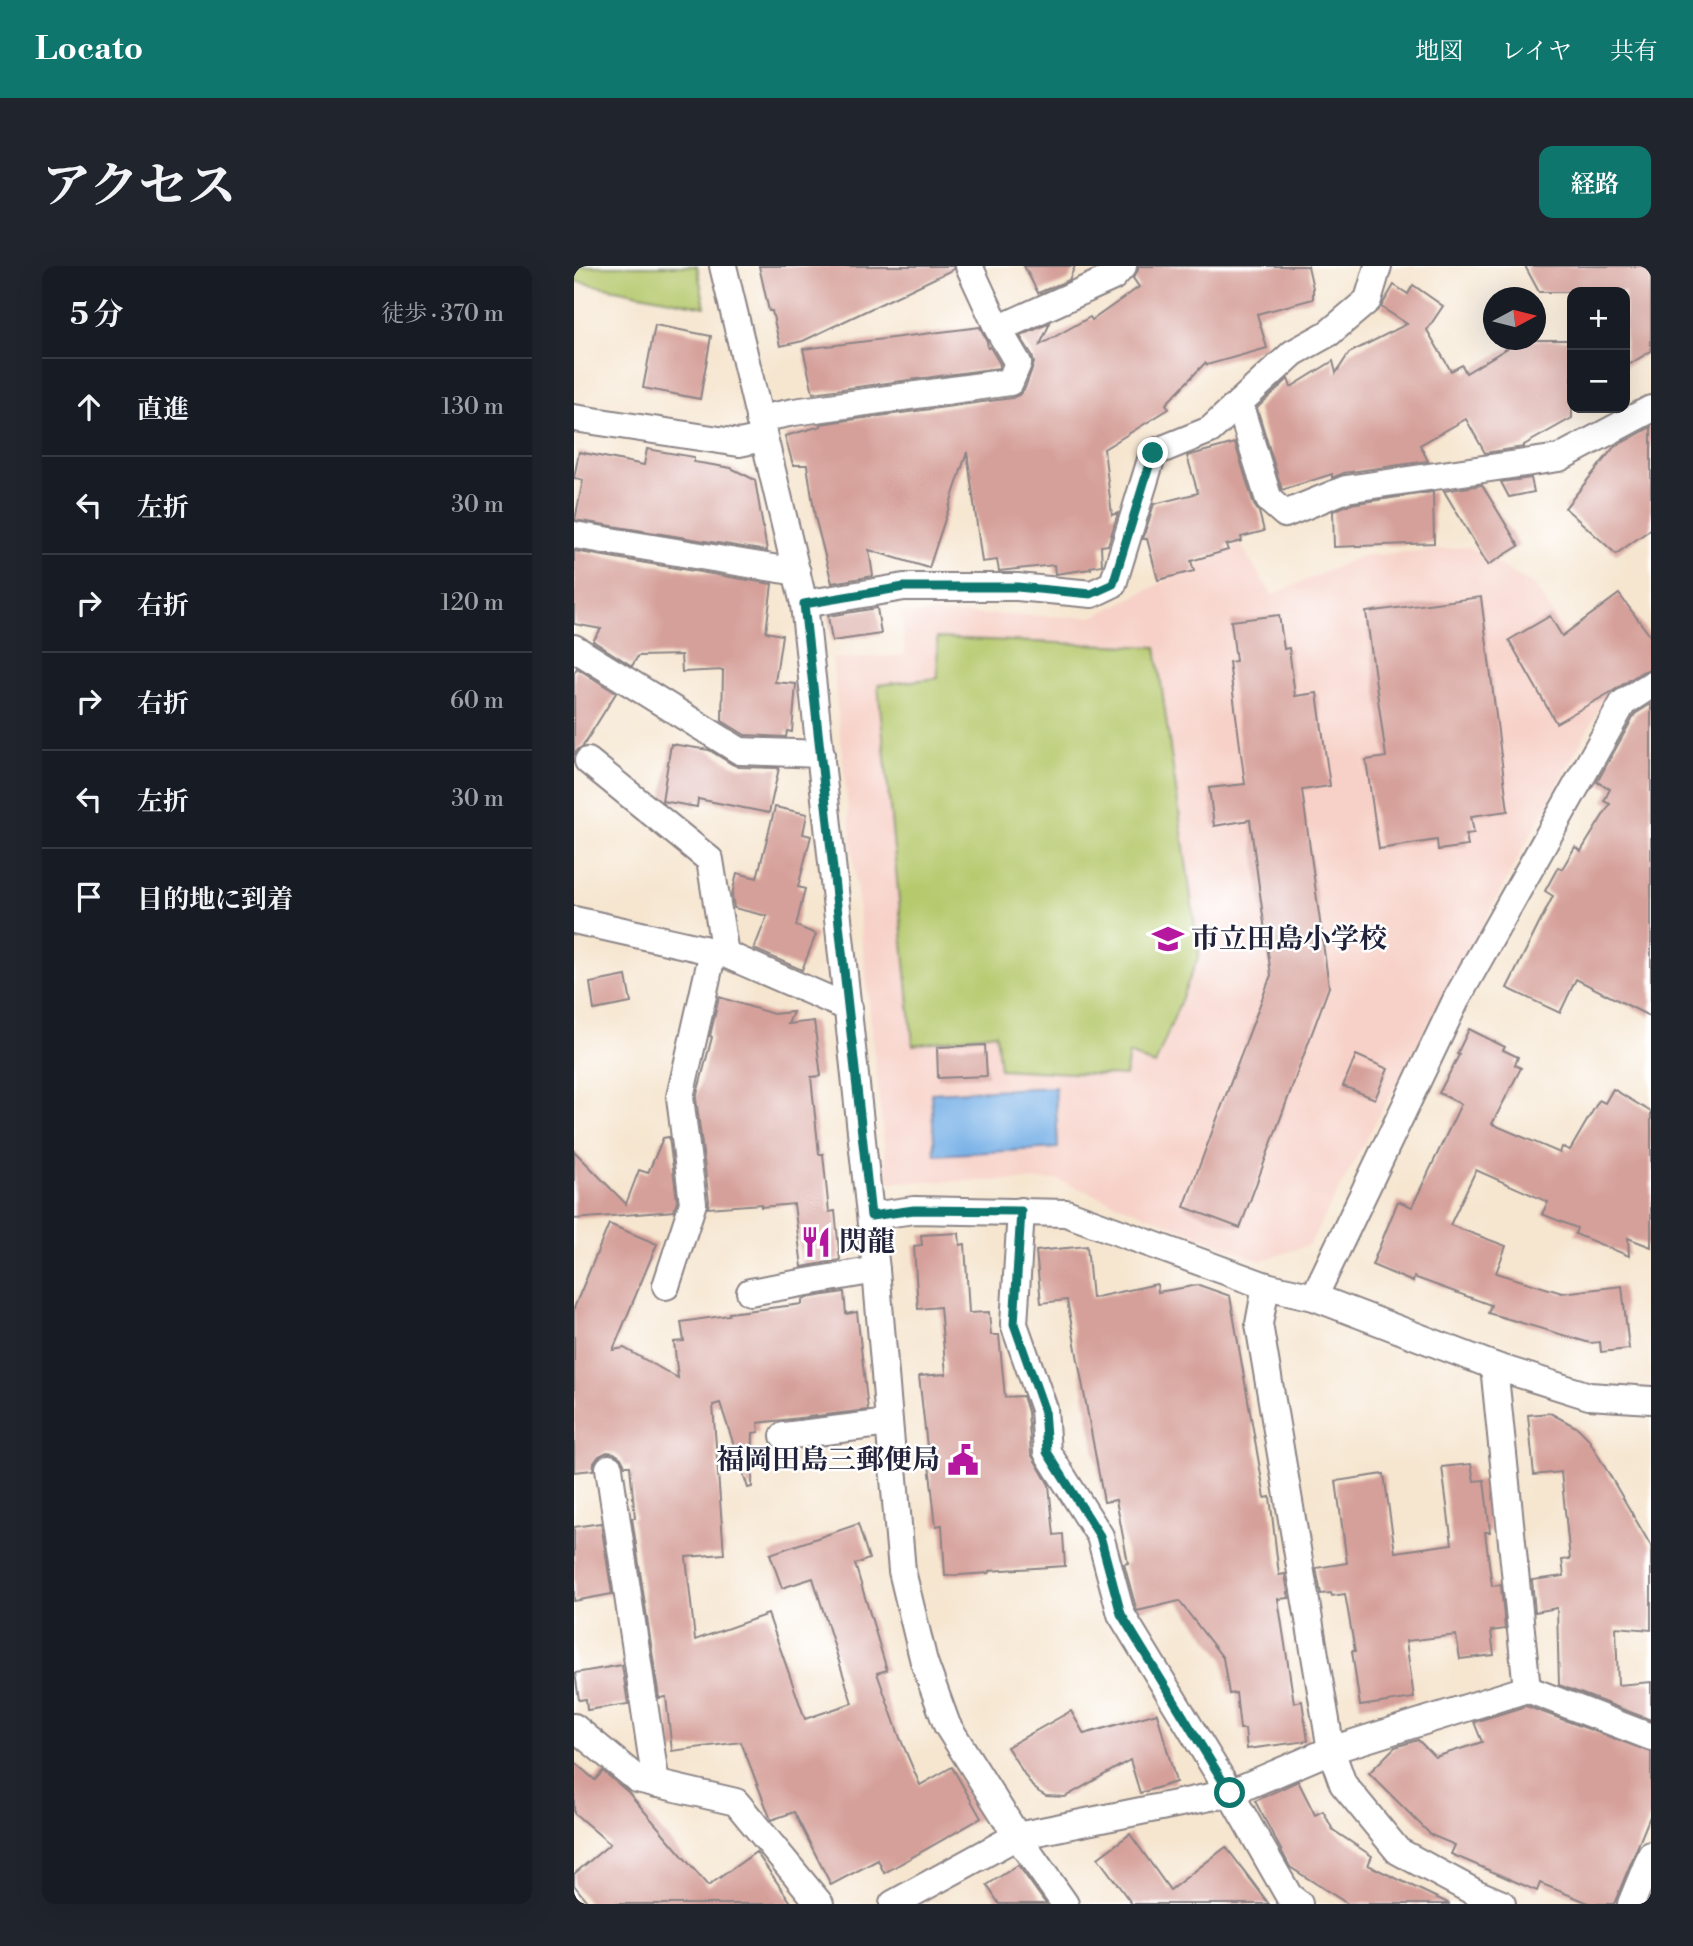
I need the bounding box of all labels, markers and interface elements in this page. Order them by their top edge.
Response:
text: Locato [35,29,143,70]
text: 地図 [1415,37,1463,67]
text: レイヤ [1501,37,1572,67]
text: 共有 [1610,37,1658,67]
button: 経路 [1539,146,1651,218]
text: アクセス [42,157,237,218]
north arrow [1483,287,1546,350]
map controls [1567,287,1630,413]
button: + [1567,287,1630,350]
text: 5 分 [70,296,123,334]
text: 徒歩 · 370 m [381,300,504,328]
button: − [1567,350,1630,413]
icon: ahead [70,388,108,426]
text: 130 m [441,393,504,421]
text: 直進 [137,394,189,426]
route end [1137,437,1168,468]
icon: left [70,486,108,524]
text: 30 m [451,491,504,519]
text: 左折 [137,492,189,524]
icon: right [70,584,108,622]
text: 120 m [440,589,504,617]
text: 右折 [137,590,189,622]
icon: right [70,682,108,720]
text: 60 m [450,687,504,715]
text: 右折 [137,688,189,720]
icon: left [70,780,108,818]
text: 30 m [451,785,504,813]
text: 左折 [137,786,189,818]
icon: arrive [70,878,108,916]
text: 目的地に到着 [137,884,293,916]
school or university icon: 市立田島小学校 [1151,922,1185,956]
place label: 市立田島小学校 [1191,922,1387,957]
restaurant icon: 閃龍 [799,1225,833,1259]
place label: 閃龍 [839,1225,895,1260]
place label: 福岡田島三郵便局 [716,1443,940,1478]
public building icon: 福岡田島三郵便局 [946,1443,980,1477]
route start [1214,1777,1245,1808]

